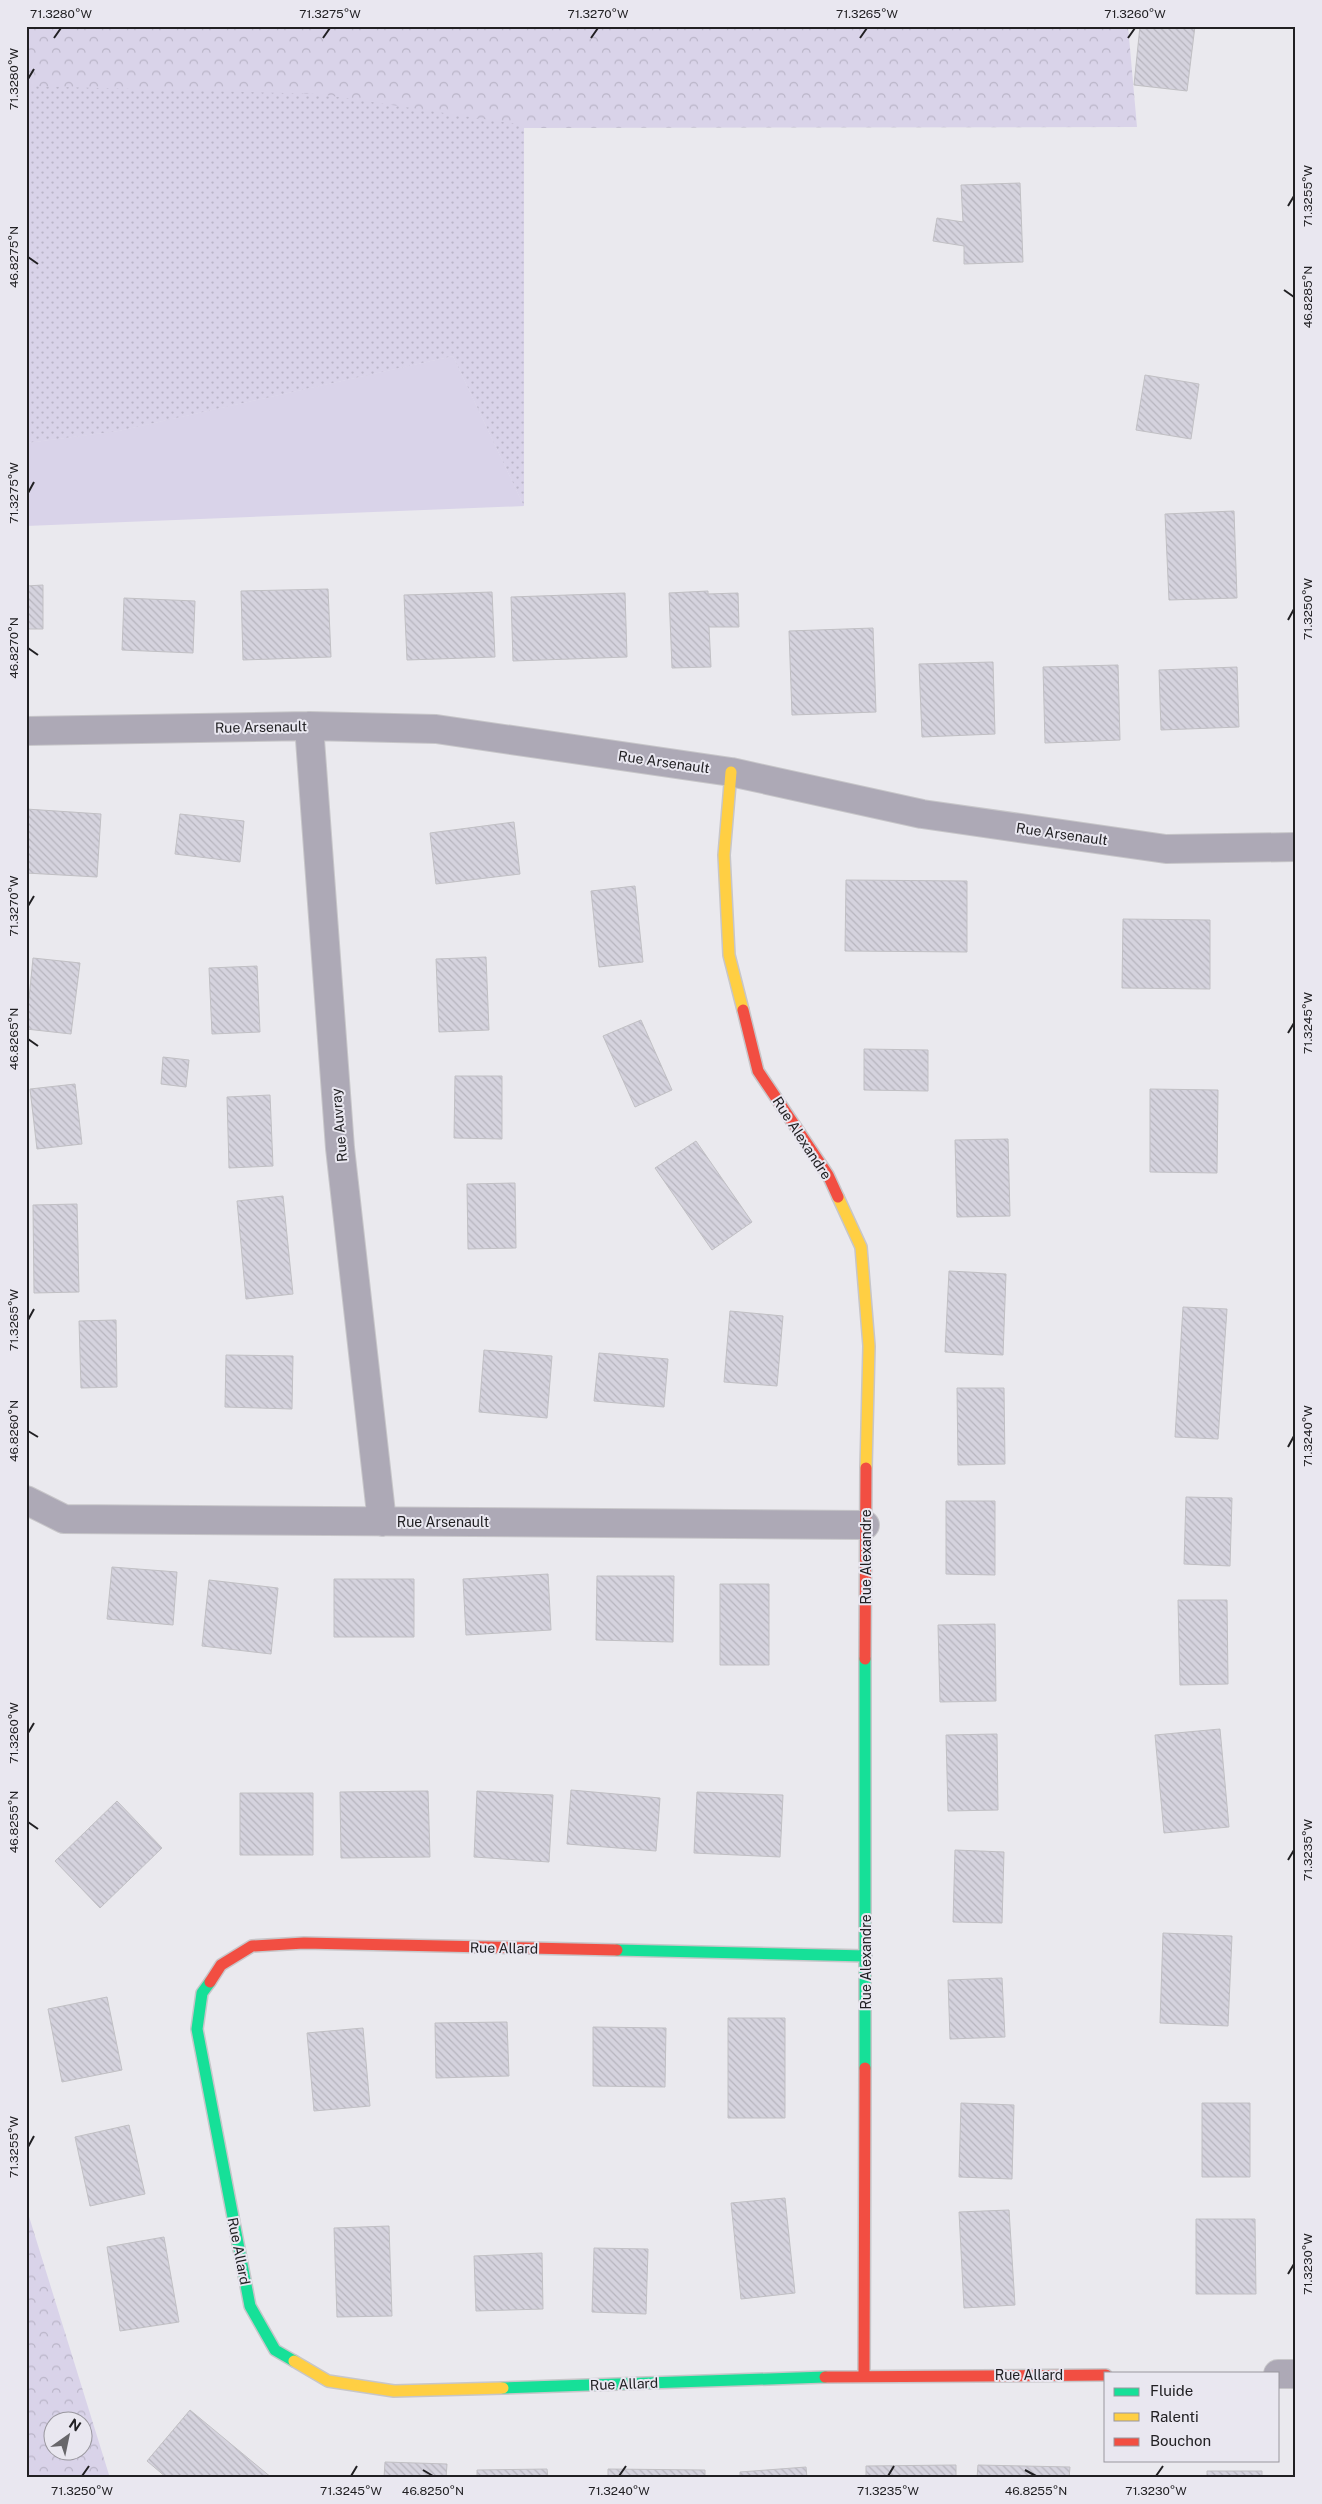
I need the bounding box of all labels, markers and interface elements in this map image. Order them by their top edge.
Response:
text: 71.3280°W [30,7,92,21]
text: 71.3275°W [299,7,361,21]
text: 71.3270°W [567,7,629,21]
text: 71.3265°W [836,7,898,21]
text: 71.3260°W [1104,7,1166,21]
text: 71.3280°W [7,48,21,110]
text: 71.3255°W [1301,164,1315,227]
text: 46.8275°N [7,226,21,288]
text: 46.8285°N [1301,266,1315,328]
text: 71.3275°W [7,462,21,524]
text: 71.3250°W [1301,578,1315,640]
text: 46.8270°N [7,617,21,679]
street label: Rue Arsenault [215,718,307,736]
street label: Rue Arsenault [617,748,711,776]
street label: Rue Arsenault [1015,820,1109,848]
text: 71.3270°W [7,875,21,937]
text: 71.3245°W [1301,992,1315,1054]
text: 46.8265°N [7,1008,21,1070]
street label: Rue Auvray [328,1087,350,1163]
street label: Rue Alexandre [769,1094,835,1182]
text: 71.3265°W [7,1289,21,1351]
text: 46.8260°N [7,1400,21,1462]
text: 71.3240°W [1301,1405,1315,1467]
street label: Rue Alexandre [858,1509,874,1605]
street label: Rue Arsenault [397,1514,489,1530]
text: 71.3260°W [7,1702,21,1764]
text: 46.8255°N [7,1791,21,1853]
text: 71.3235°W [1301,1818,1315,1881]
street label: Rue Alexandre [858,1914,874,2010]
street label: Rue Allard [470,1939,538,1957]
text: 71.3255°W [7,2115,21,2178]
street label: Rue Allard [225,2216,253,2286]
text: 71.3230°W [1301,2233,1315,2295]
street label: Rue Allard [995,2367,1063,2383]
legend [1104,2372,1280,2462]
street label: Rue Allard [590,2375,658,2393]
text: Fluide [1150,2382,1193,2399]
text: Ralenti [1150,2408,1199,2425]
north arrow [42,2412,92,2462]
text: N [66,2415,84,2435]
text: Bouchon [1150,2432,1211,2449]
text: 71.3250°W [51,2484,113,2498]
text: 71.3245°W [320,2484,382,2498]
text: 46.8250°N [402,2484,464,2498]
text: 71.3240°W [588,2484,650,2498]
text: 71.3235°W [857,2484,920,2498]
text: 46.8255°N [1005,2484,1067,2498]
text: 71.3230°W [1125,2484,1187,2498]

